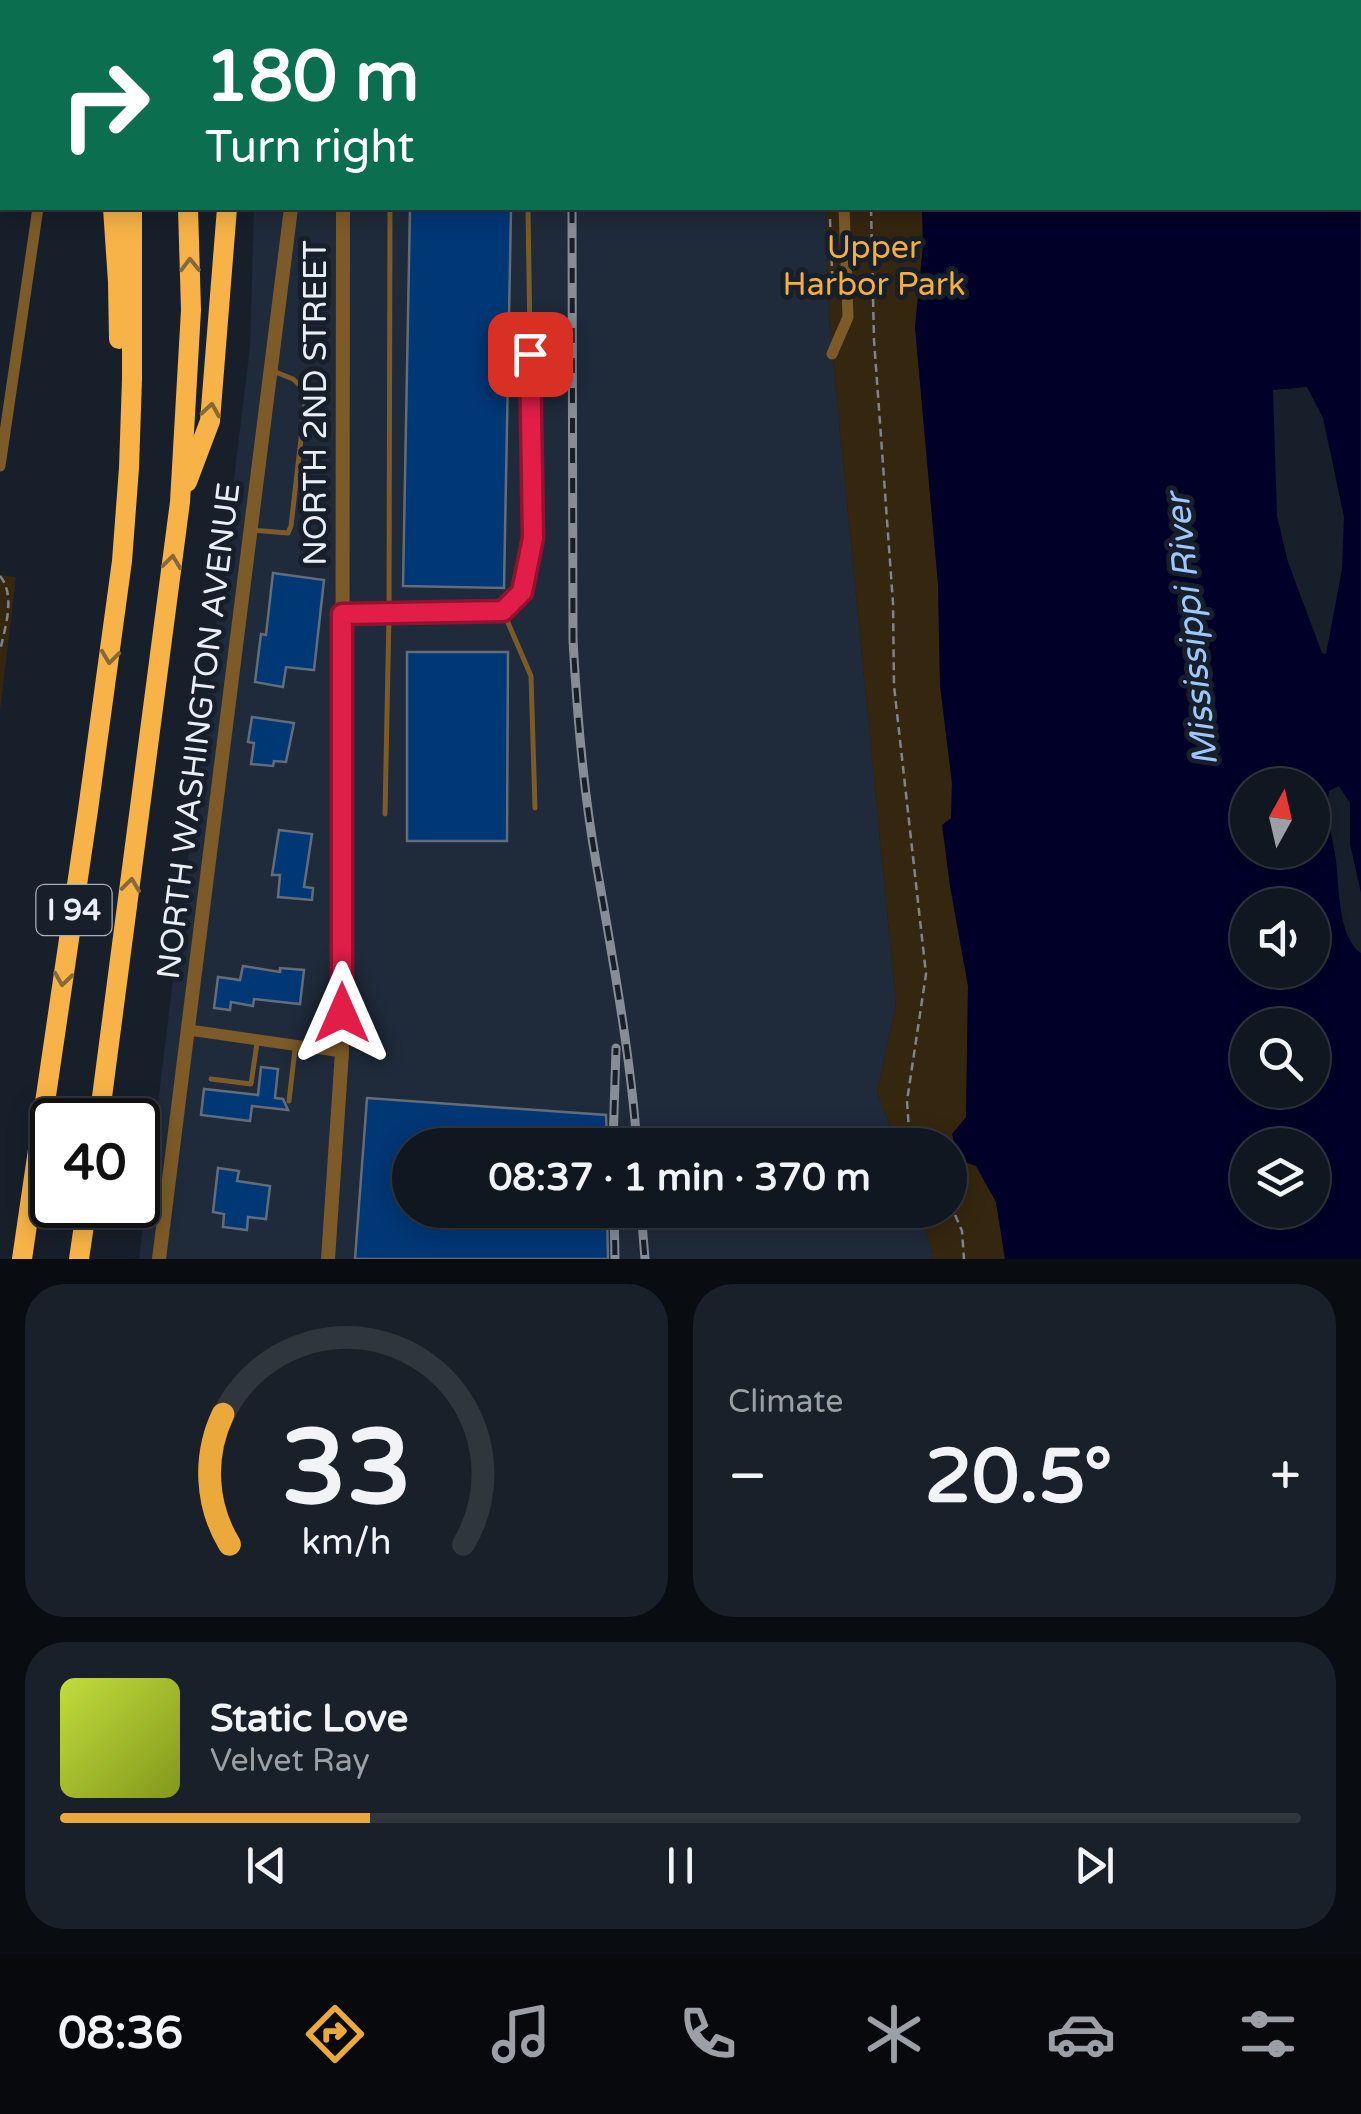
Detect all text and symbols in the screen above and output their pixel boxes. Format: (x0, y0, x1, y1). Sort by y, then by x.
text: 180 m (205, 36, 419, 120)
icon: right (40, 40, 170, 170)
text: Turn right (205, 121, 414, 175)
park label: Upper Harbor Park (783, 229, 965, 304)
street label: NORTH 2ND STREET (297, 240, 335, 566)
one-way arrow (180, 257, 201, 273)
pin (488, 312, 573, 397)
icon: arrive (503, 327, 558, 382)
one-way arrow (199, 402, 220, 418)
street label: NORTH WASHINGTON AVENUE (150, 481, 248, 981)
water label: Mississippi River (1156, 487, 1227, 768)
one-way arrow (161, 554, 182, 570)
one-way arrow (100, 649, 121, 666)
north arrow (1230, 768, 1330, 868)
map controls (1230, 768, 1330, 1228)
one-way arrow (119, 876, 140, 893)
road number: I 94 (36, 885, 112, 935)
button: sound (1230, 888, 1330, 988)
position arrow (290, 961, 394, 1065)
one-way arrow (54, 971, 75, 987)
button: search (1230, 1008, 1330, 1108)
speed limit sign: 40 (30, 1098, 160, 1228)
button: layers (1230, 1128, 1330, 1228)
text: 08:37 · 1 min · 370 m (488, 1155, 871, 1201)
text: Climate (728, 1383, 843, 1421)
text: 33 (281, 1407, 412, 1532)
text: 20.5° (925, 1432, 1112, 1522)
text: − (728, 1444, 767, 1510)
text: + (1270, 1444, 1301, 1510)
text: km/h (302, 1521, 391, 1564)
text: Static Love (210, 1696, 408, 1742)
text: Velvet Ray (210, 1742, 370, 1780)
icon: previous (239, 1838, 294, 1893)
icon: pause (653, 1838, 708, 1893)
icon: next (1067, 1838, 1122, 1893)
icon: directions (300, 1999, 370, 2069)
icon: music (486, 1999, 556, 2069)
icon: phone (673, 1999, 743, 2069)
icon: climate (859, 1999, 929, 2069)
icon: car (1046, 1999, 1116, 2069)
icon: filters (1233, 1999, 1303, 2069)
text: 08:36 (58, 2007, 183, 2061)

